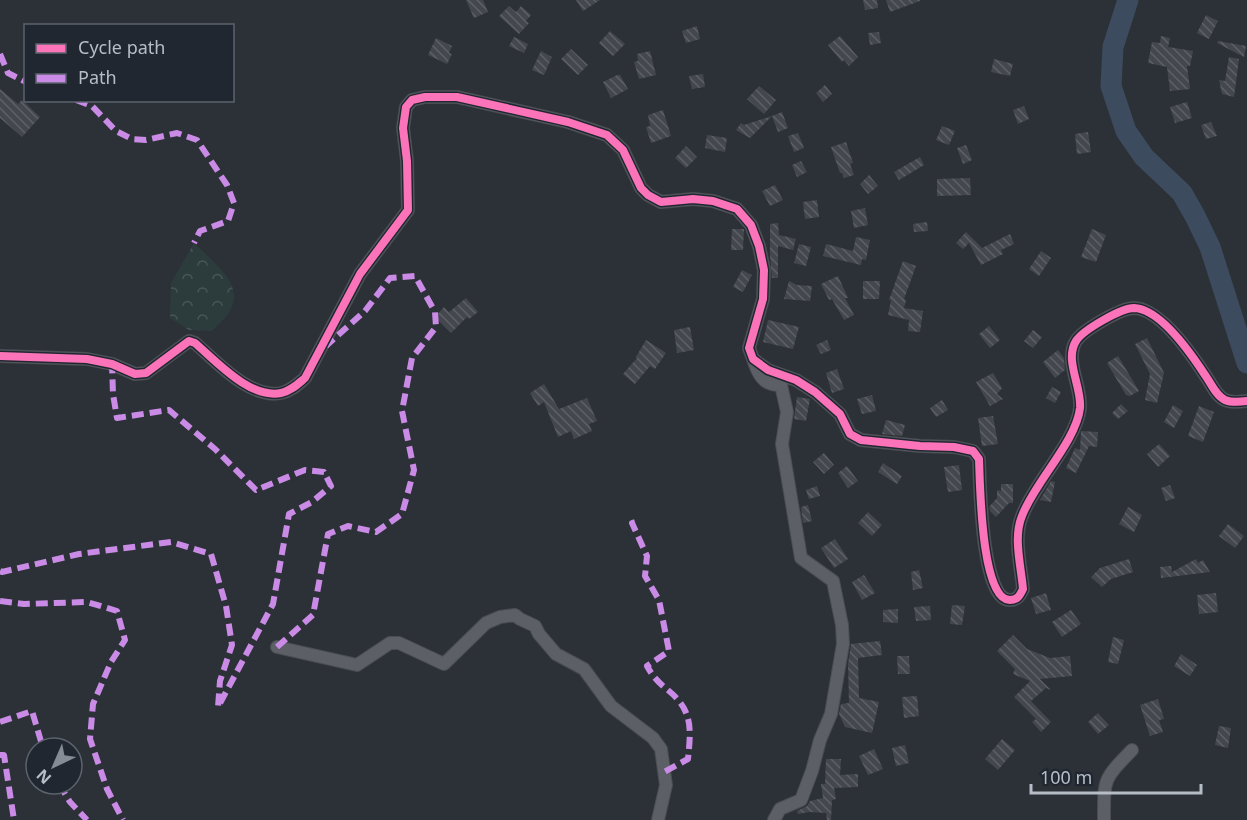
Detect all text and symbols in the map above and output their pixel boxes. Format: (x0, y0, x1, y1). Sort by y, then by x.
legend (24, 24, 234, 102)
text: Cycle path (78, 35, 165, 59)
text: Path (78, 65, 117, 89)
north arrow (24, 736, 84, 796)
scale bar (1031, 757, 1200, 795)
text: N (31, 764, 56, 789)
text: 100 m (1040, 765, 1092, 789)

